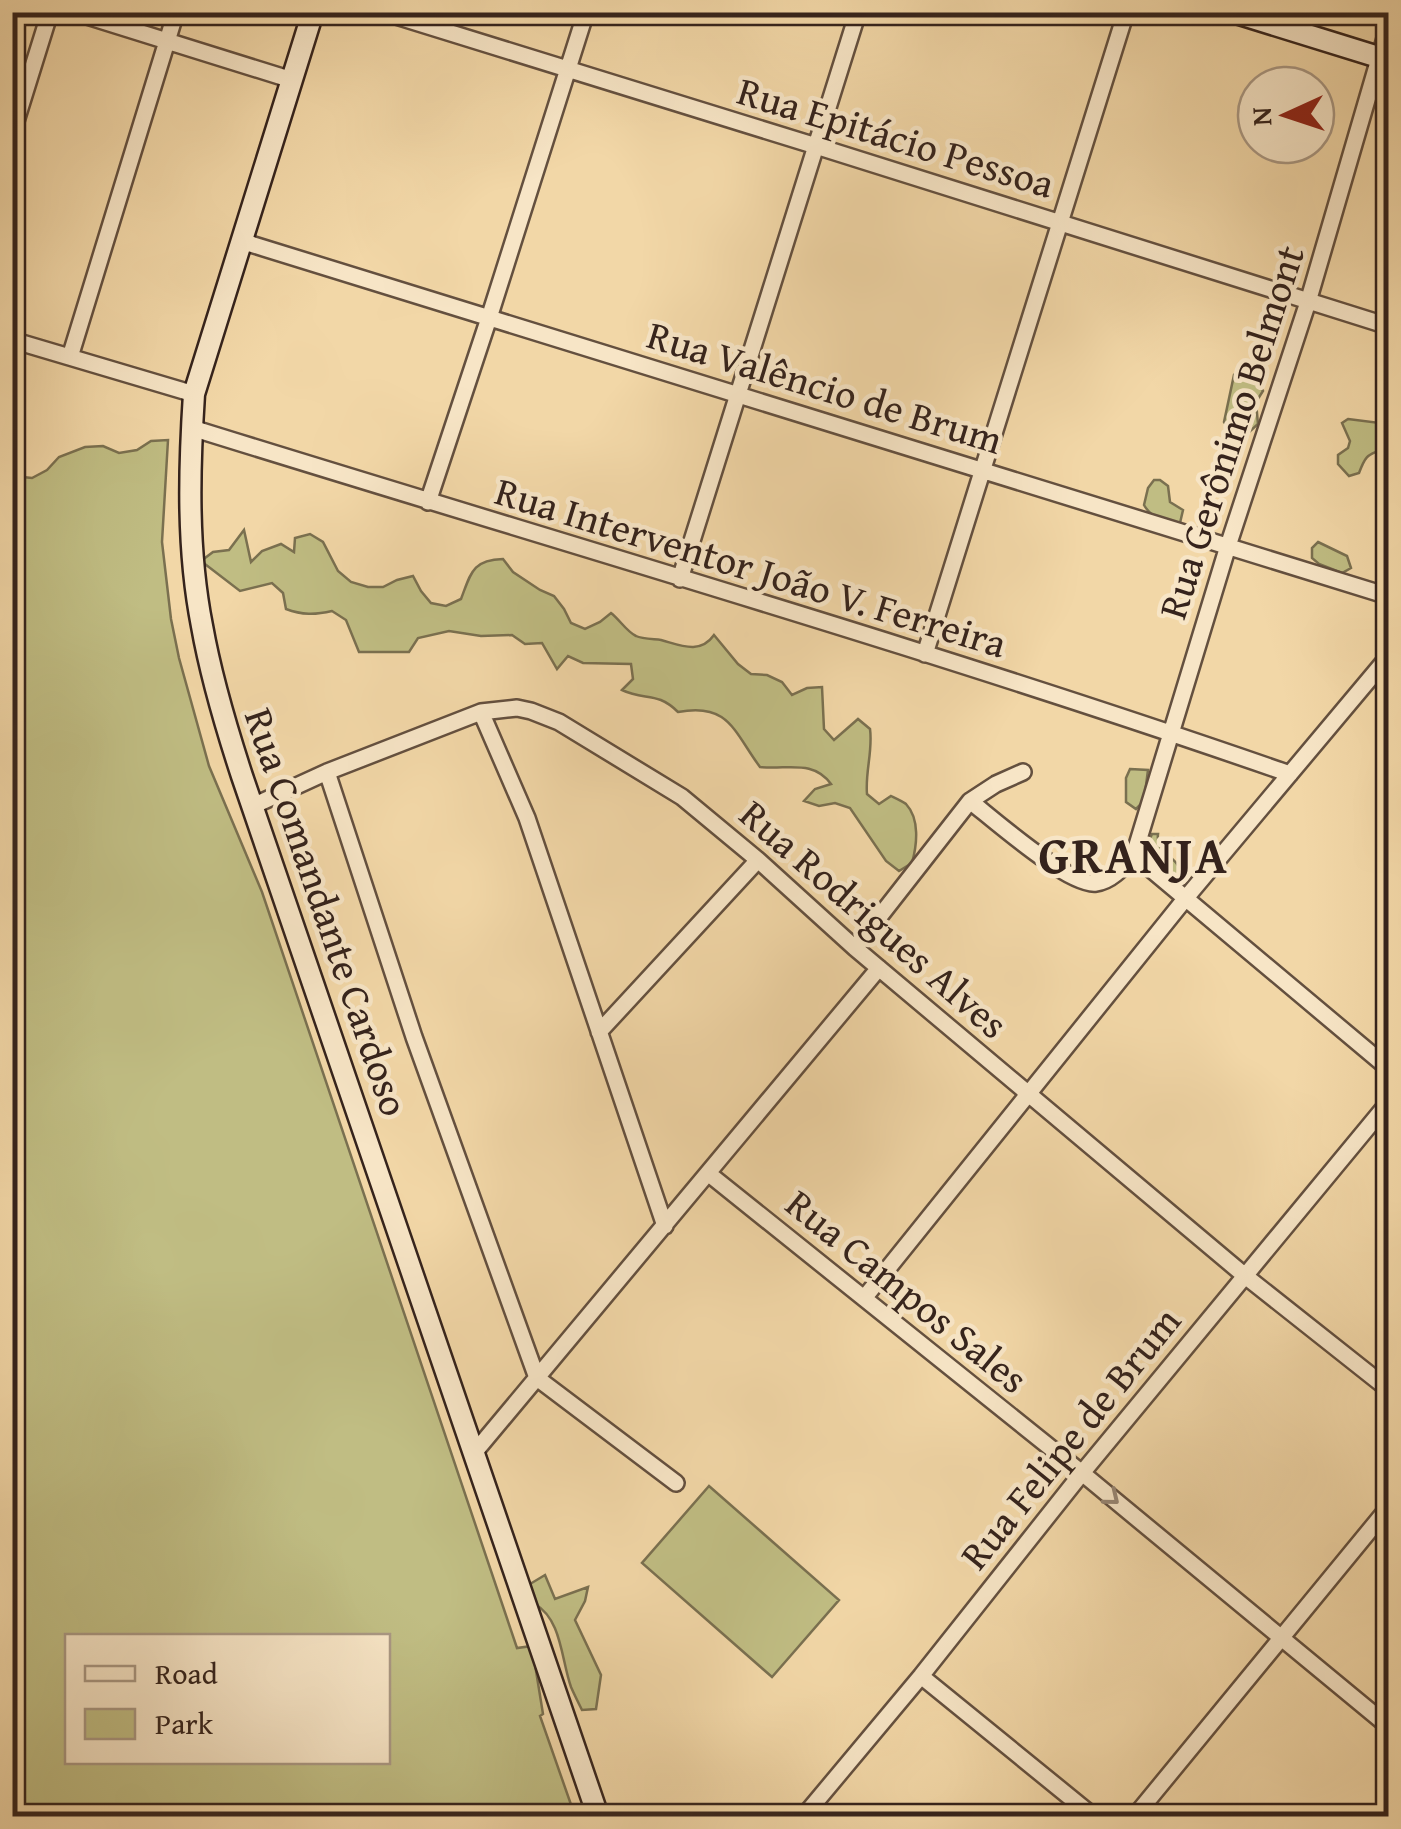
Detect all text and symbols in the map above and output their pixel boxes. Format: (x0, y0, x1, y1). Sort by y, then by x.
street label: Rua Epitácio Pessoa (731, 60, 1062, 213)
north arrow (1236, 65, 1336, 165)
text: N (1240, 106, 1281, 127)
street label: Rua Gerônimo Belmont (1142, 237, 1319, 626)
street label: Rua Valêncio de Brum (640, 304, 1010, 469)
street label: Rua Interventor João V. Ferreira (488, 461, 1014, 672)
street label: Rua Comandante Cardoso (230, 700, 425, 1124)
street label: Rua Rodrigues Alves (727, 785, 1022, 1052)
district label: GRANJA (1039, 818, 1229, 891)
street label: Rua Campos Sales (773, 1174, 1041, 1407)
street label: Rua Felipe de Brum (945, 1293, 1194, 1582)
one-way arrow (1101, 1486, 1119, 1504)
legend (65, 1634, 390, 1764)
text: Road (155, 1651, 218, 1695)
text: Park (155, 1701, 214, 1745)

